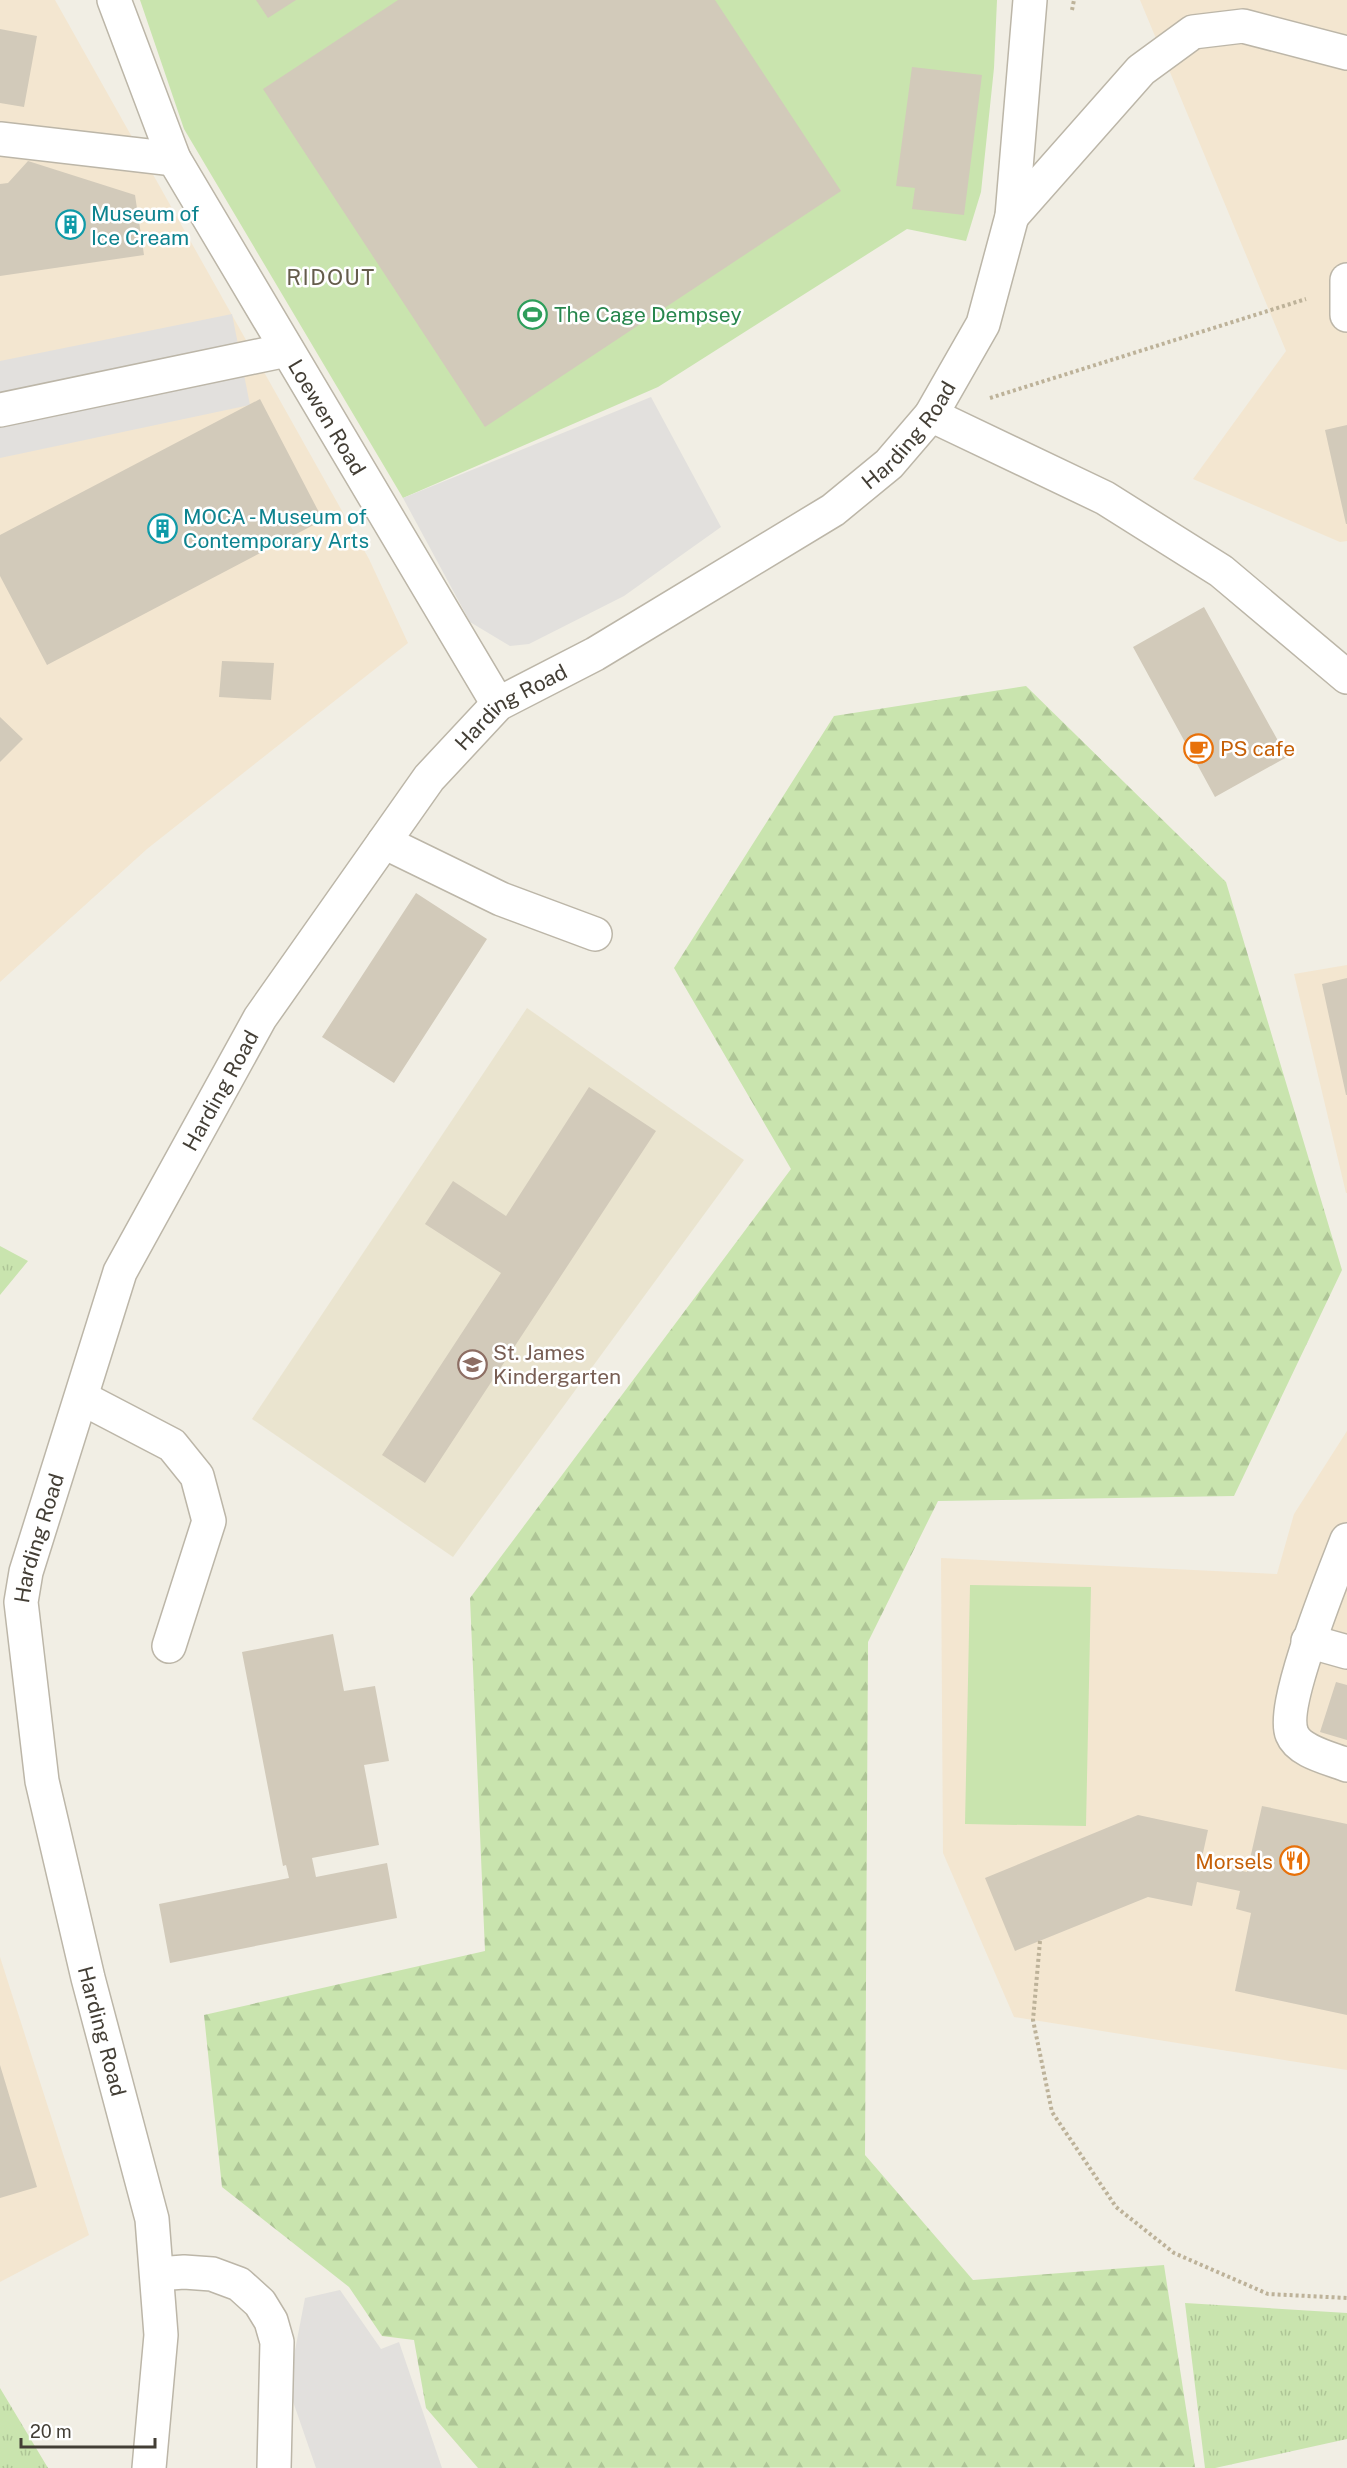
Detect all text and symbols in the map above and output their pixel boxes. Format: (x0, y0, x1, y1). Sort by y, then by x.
place label: Museum of Ice Cream (91, 201, 199, 250)
building icon: Museum of Ice Cream (54, 209, 86, 241)
district label: RIDOUT (286, 264, 376, 290)
sports icon: The Cage Dempsey (517, 298, 549, 330)
place label: The Cage Dempsey (554, 302, 742, 327)
street label: Loewen Road (283, 354, 371, 479)
street label: Harding Road (856, 376, 960, 494)
place label: MOCA - Museum of Contemporary Arts (183, 504, 369, 553)
building icon: MOCA - Museum of Contemporary Arts (146, 512, 178, 544)
street label: Harding Road (449, 658, 571, 755)
cafe icon: PS cafe (1183, 732, 1215, 764)
place label: PS cafe (1220, 736, 1295, 761)
street label: Harding Road (177, 1026, 263, 1155)
place label: St. James Kindergarten (493, 1340, 621, 1389)
school or university icon: St. James Kindergarten (456, 1348, 488, 1380)
street label: Harding Road (9, 1470, 69, 1605)
restaurant icon: Morsels (1278, 1845, 1310, 1877)
place label: Morsels (1195, 1849, 1273, 1874)
street label: Harding Road (73, 1963, 131, 2099)
scale bar (21, 2411, 154, 2449)
text: 20 m (30, 2421, 72, 2442)

